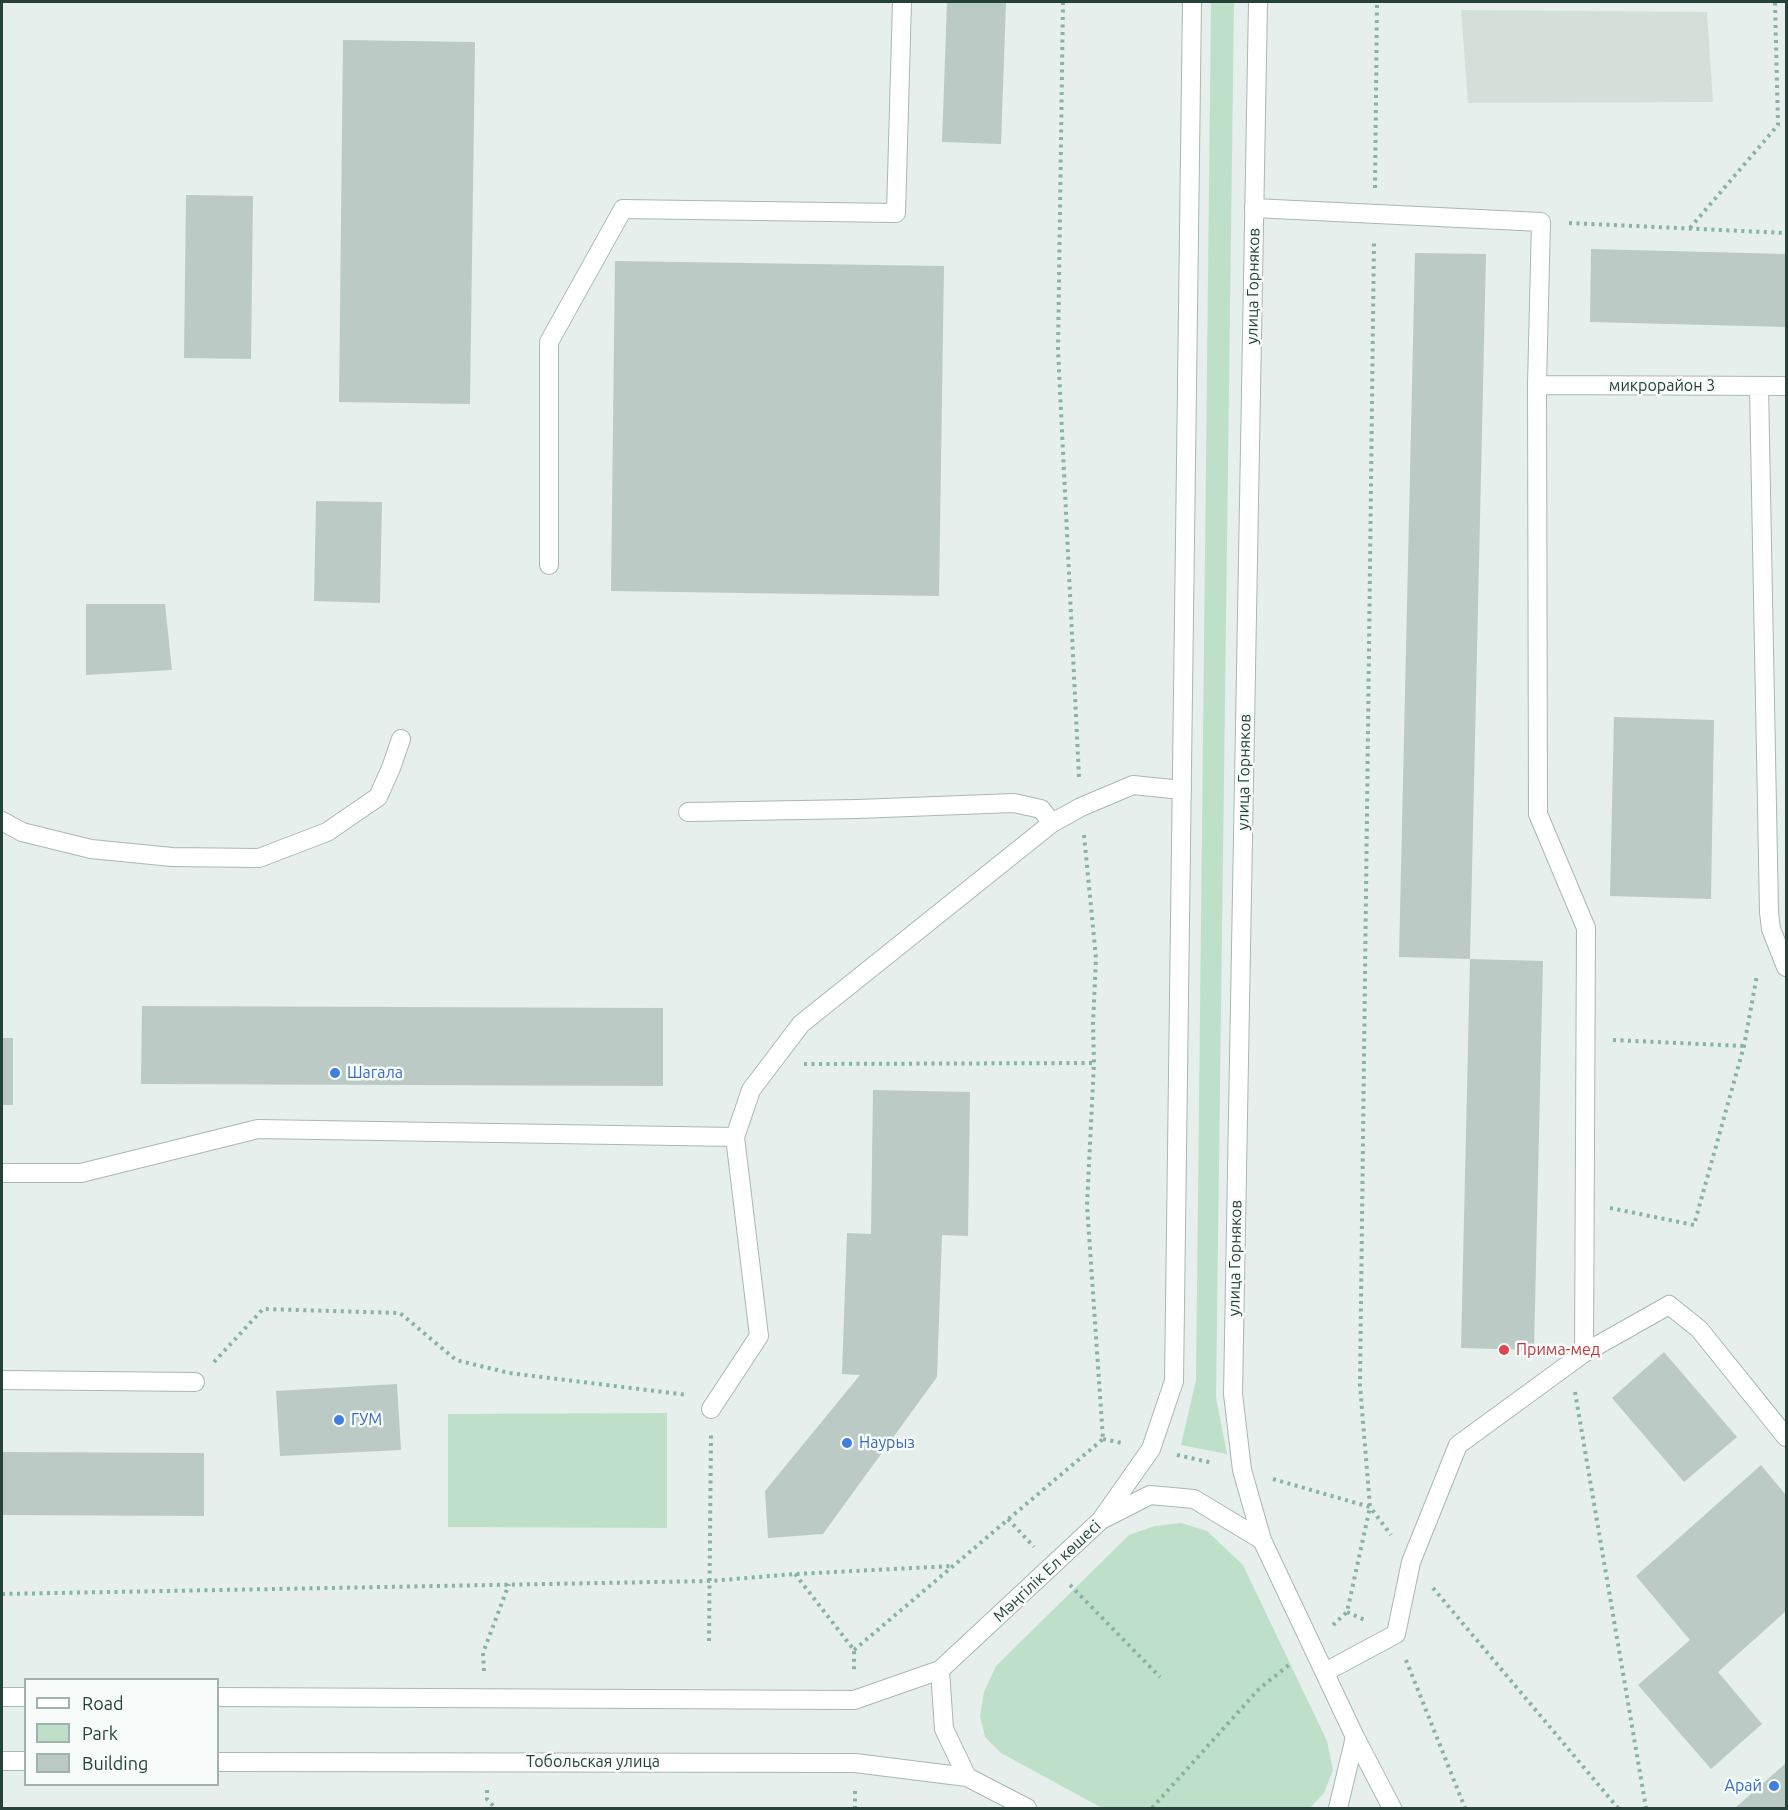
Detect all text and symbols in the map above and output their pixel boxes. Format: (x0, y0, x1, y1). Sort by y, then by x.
street label: улица Горняков (1242, 228, 1264, 344)
street label: микрорайон 3 (1609, 376, 1715, 396)
street label: улица Горняков (1233, 714, 1255, 830)
place label: Шагала (347, 1063, 403, 1083)
marker: Шагала (328, 1066, 342, 1080)
street label: улица Горняков (1224, 1200, 1246, 1316)
place label: Прима-мед (1516, 1340, 1600, 1360)
marker: Прима-мед (1497, 1343, 1511, 1357)
place label: ГУМ (351, 1410, 382, 1430)
marker: ГУМ (332, 1413, 346, 1427)
place label: Наурыз (859, 1433, 915, 1453)
marker: Наурыз (840, 1436, 854, 1450)
street label: Мәңгілік Ел көшесі (989, 1516, 1105, 1626)
legend (24, 1678, 219, 1786)
text: Road (82, 1693, 124, 1713)
text: Park (82, 1723, 118, 1743)
street label: Тобольская улица (526, 1752, 660, 1772)
text: Building (82, 1753, 148, 1773)
place label: Арай (1725, 1776, 1762, 1796)
marker: Арай (1767, 1779, 1781, 1793)

